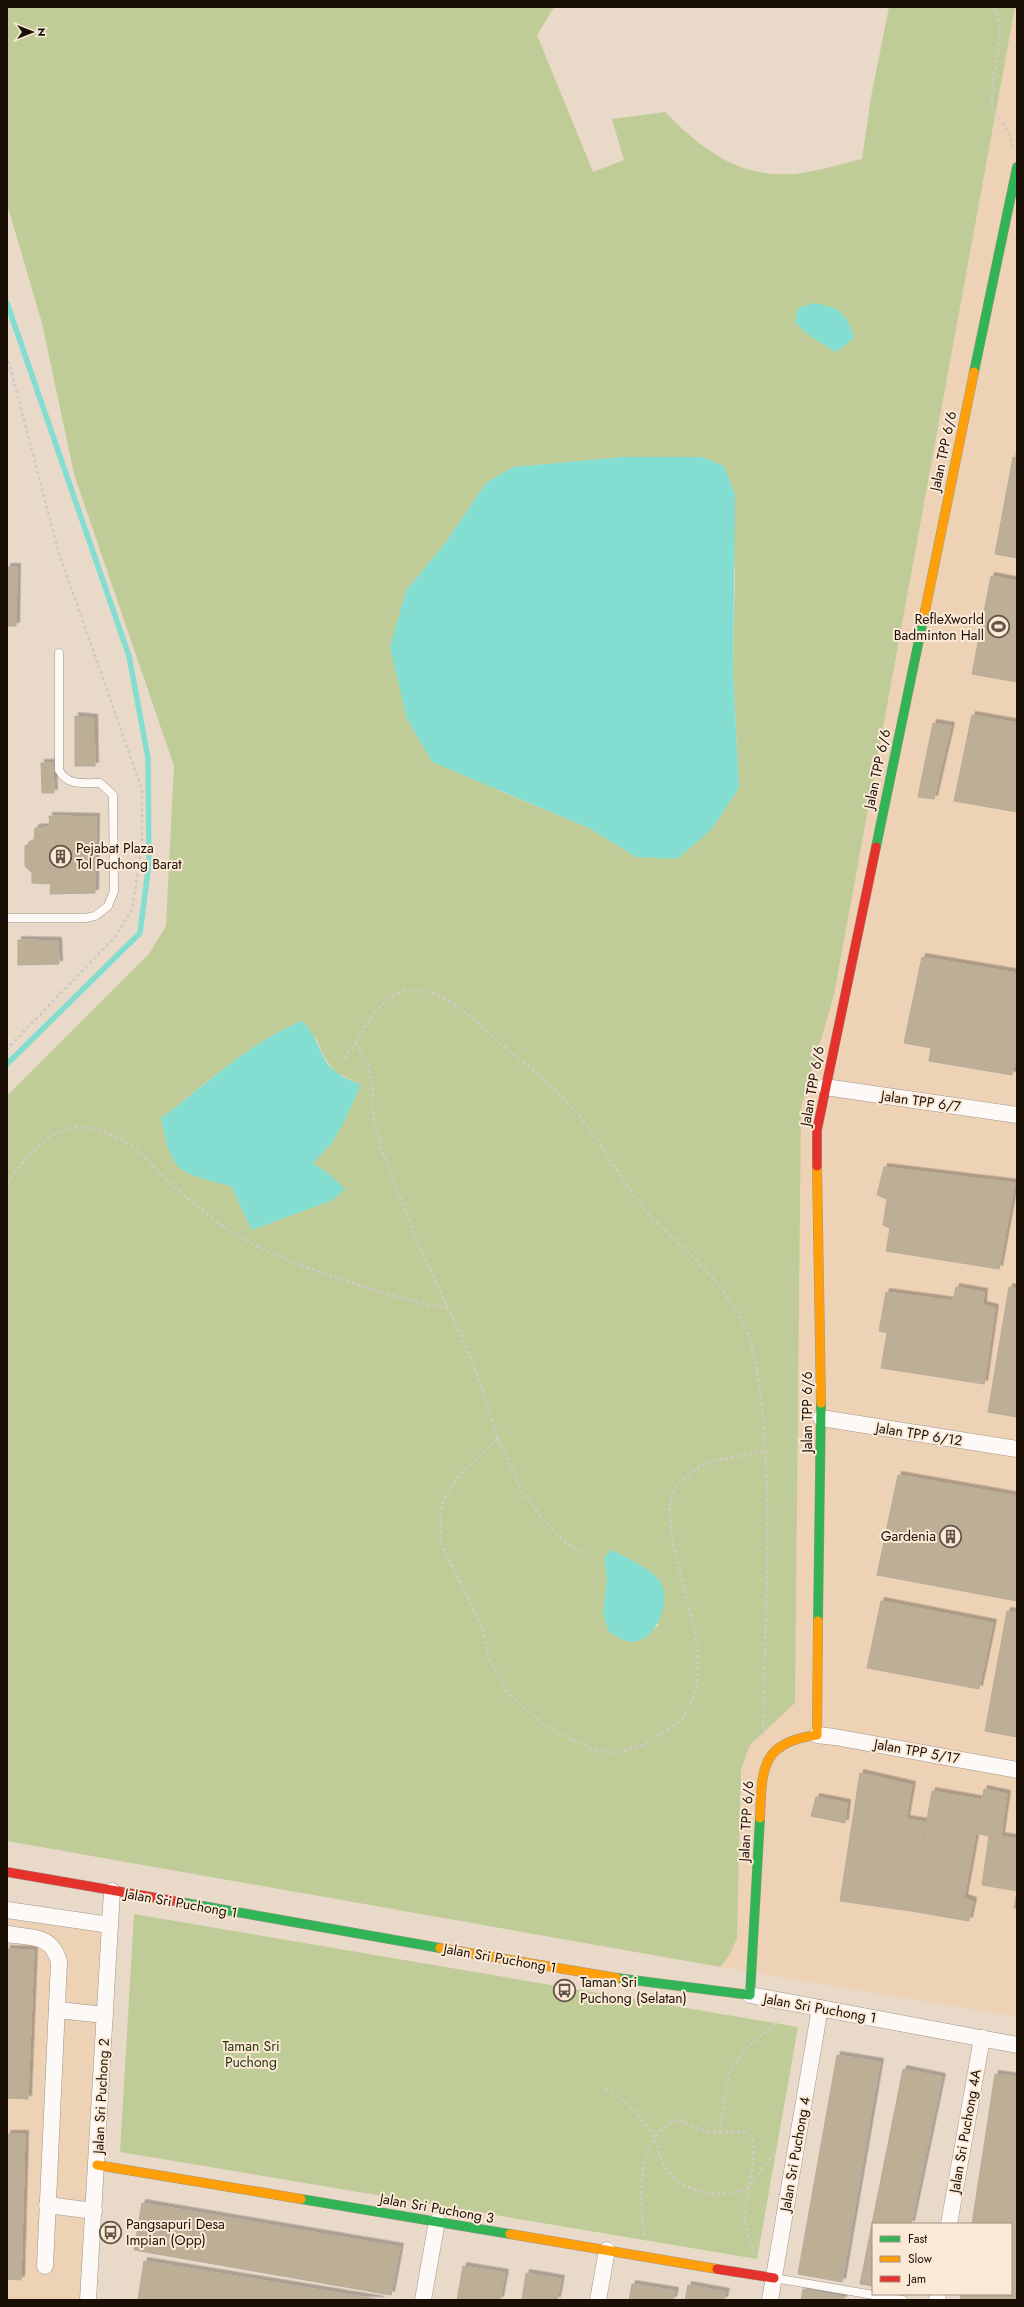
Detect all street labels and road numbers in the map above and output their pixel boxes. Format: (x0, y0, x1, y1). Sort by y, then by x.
street label: Jalan TPP 6/6 (924, 409, 961, 495)
street label: Jalan TPP 6/6 (858, 727, 895, 813)
street label: Jalan TPP 6/6 (795, 1044, 829, 1130)
street label: Jalan TPP 6/7 (878, 1085, 963, 1117)
street label: Jalan TPP 6/6 (797, 1372, 817, 1455)
street label: Jalan TPP 6/12 (872, 1417, 964, 1451)
street label: Jalan TPP 5/17 (871, 1733, 962, 1768)
street label: Jalan TPP 6/6 (734, 1780, 758, 1864)
street label: Jalan Sri Puchong 1 (121, 1883, 239, 1923)
street label: Jalan Sri Puchong 1 (440, 1938, 558, 1978)
street label: Jalan Sri Puchong 1 (760, 1988, 878, 2028)
street label: Jalan Sri Puchong 2 (88, 2038, 114, 2156)
street label: Jalan Sri Puchong 4A (944, 2067, 986, 2196)
street label: Jalan Sri Puchong 4 (775, 2095, 815, 2215)
street label: Jalan Sri Puchong 3 (376, 2188, 496, 2228)

